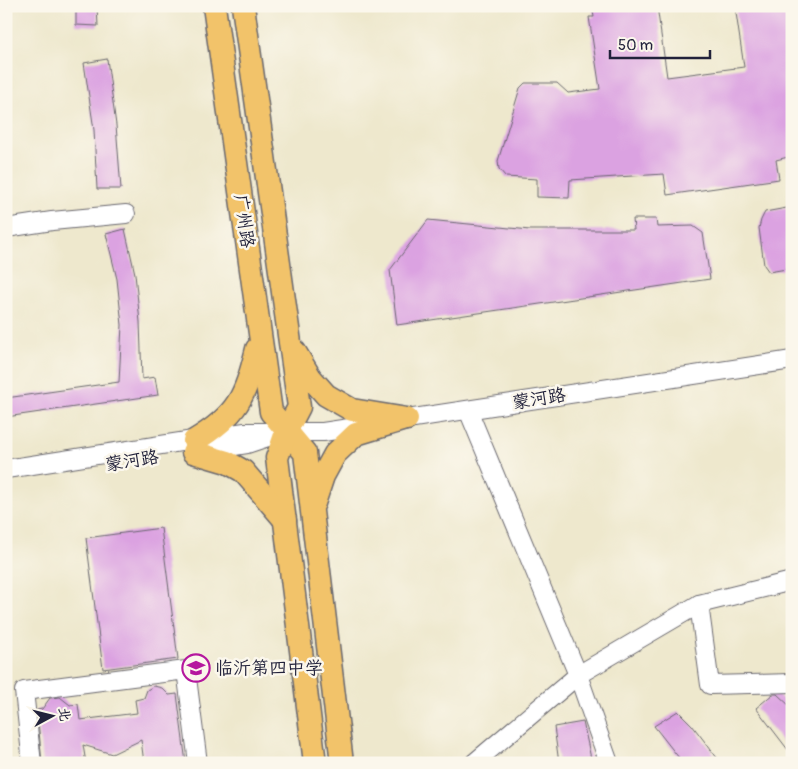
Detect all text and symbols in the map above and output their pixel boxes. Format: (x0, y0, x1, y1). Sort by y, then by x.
scale bar (610, 28, 710, 60)
text: 50 m (618, 36, 653, 55)
street label: 广州路 (229, 193, 259, 249)
street label: 蒙河路 (511, 383, 567, 415)
street label: 蒙河路 (104, 445, 160, 477)
school or university icon: 临沂第四中学 (181, 653, 211, 683)
place label: 临沂第四中学 (215, 657, 323, 680)
north arrow (28, 692, 78, 742)
text: 北 (55, 706, 74, 722)

